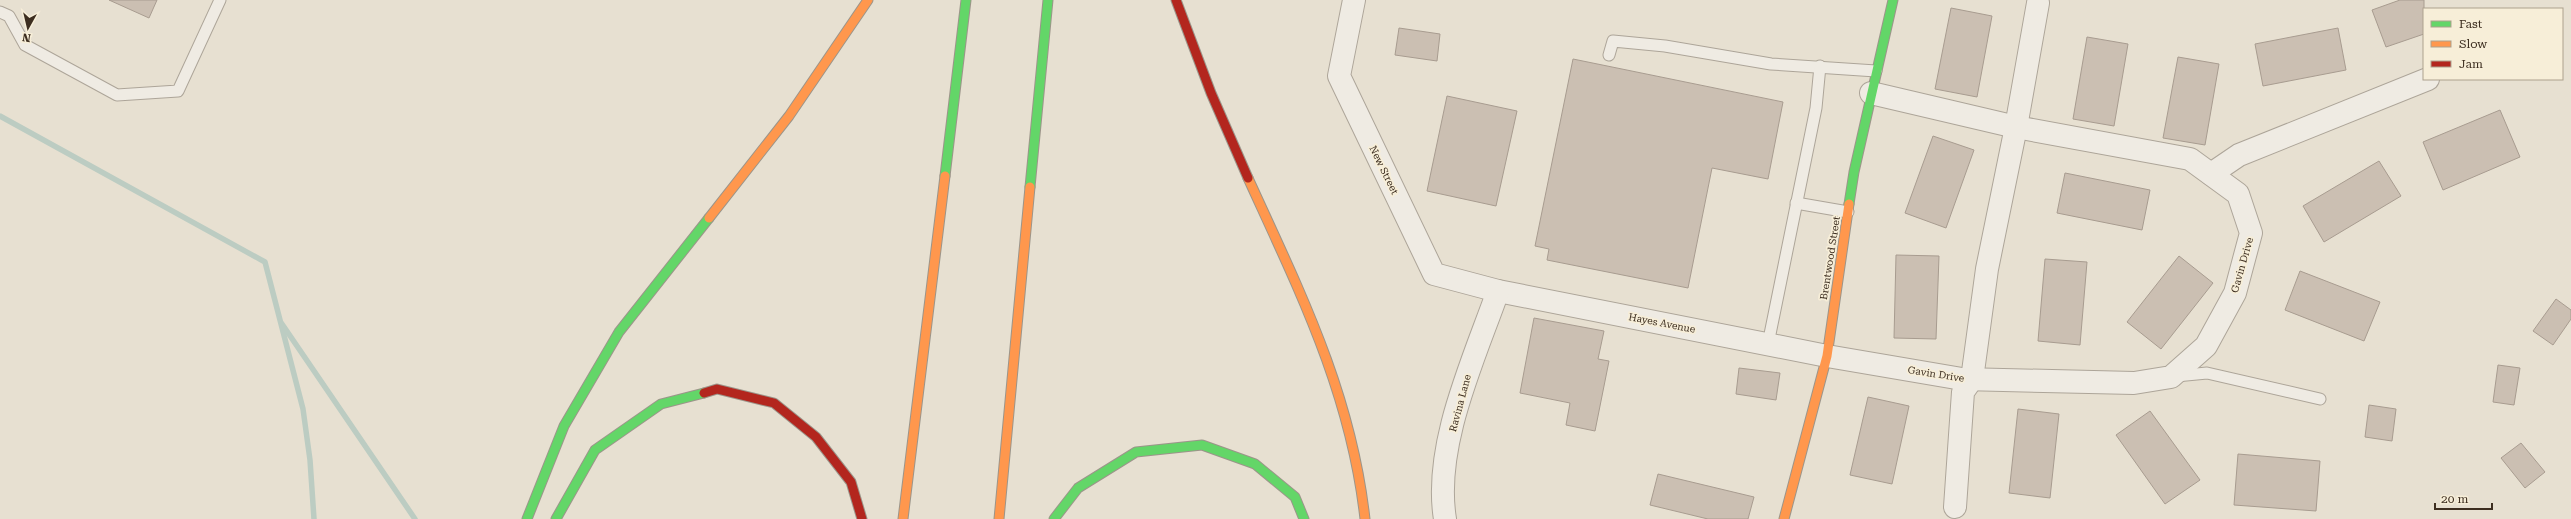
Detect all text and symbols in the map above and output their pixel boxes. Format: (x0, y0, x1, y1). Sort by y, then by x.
north arrow (8, 8, 48, 48)
legend (2423, 8, 2563, 80)
text: Fast (2459, 17, 2483, 31)
text: N (21, 30, 32, 44)
text: Slow (2459, 37, 2487, 51)
text: Jam (2459, 57, 2483, 71)
street label: New Street (1367, 144, 1401, 196)
street label: Brentwood Street (1818, 215, 1842, 301)
street label: Gavin Drive (2229, 236, 2255, 294)
street label: Hayes Avenue (1628, 311, 1697, 335)
street label: Gavin Drive (1907, 364, 1966, 384)
street label: Ravina Lane (1447, 373, 1473, 433)
scale bar (2435, 485, 2492, 511)
text: 20 m (2441, 492, 2468, 506)

